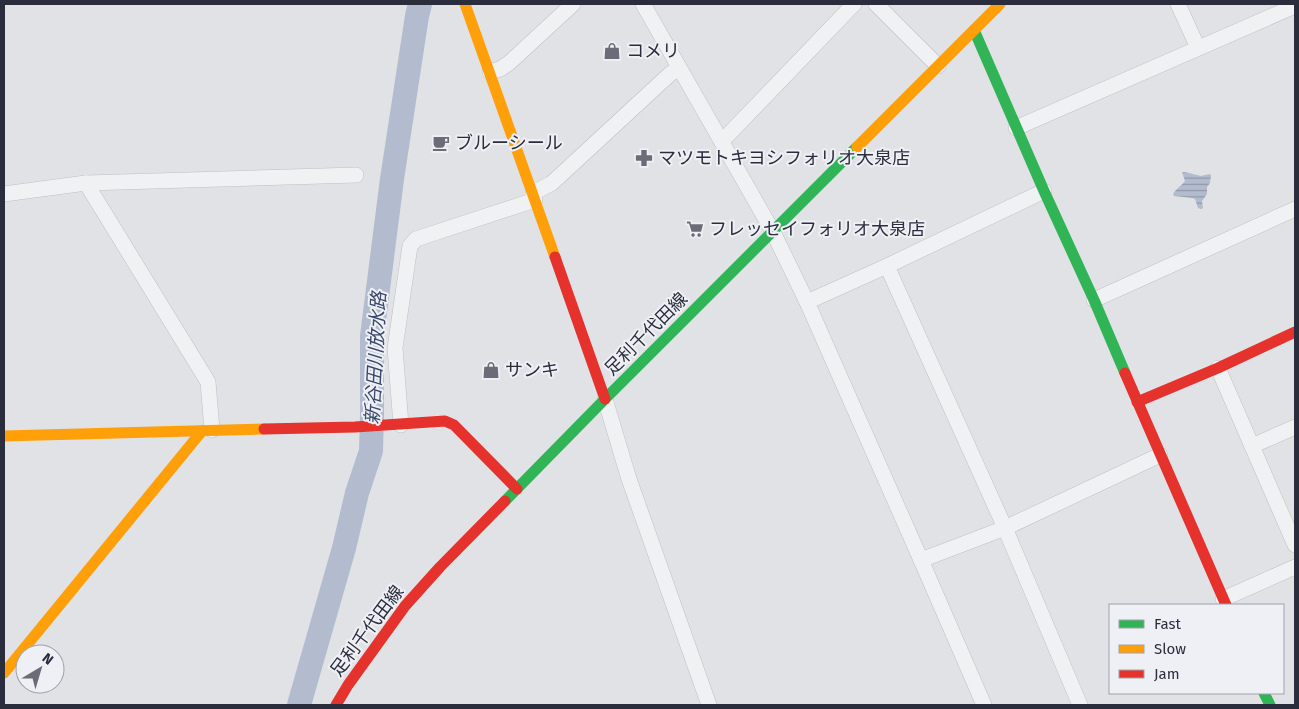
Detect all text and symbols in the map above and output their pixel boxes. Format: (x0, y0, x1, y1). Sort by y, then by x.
place label: コメリ (626, 40, 680, 62)
shop icon: コメリ (602, 41, 622, 61)
place label: ブルーシール (455, 132, 563, 154)
cafe icon: ブルーシール (431, 133, 451, 153)
place label: マツモトキヨシフォリオ大泉店 (658, 147, 910, 169)
pharmacy icon: マツモトキヨシフォリオ大泉店 (634, 148, 654, 168)
place label: フレッセイフォリオ大泉店 (709, 218, 925, 240)
supermarket icon: フレッセイフォリオ大泉店 (685, 219, 705, 239)
street label: 足利千代田線 (600, 288, 692, 380)
water label: 新谷田川放水路 (361, 289, 391, 425)
place label: サンキ (505, 359, 559, 381)
shop icon: サンキ (481, 360, 501, 380)
street label: 足利千代田線 (326, 581, 408, 681)
legend (1109, 604, 1284, 694)
text: Fast (1154, 615, 1181, 633)
text: Slow (1154, 640, 1186, 658)
north arrow (15, 644, 65, 694)
text: N (39, 650, 57, 669)
text: Jam (1154, 665, 1180, 683)

